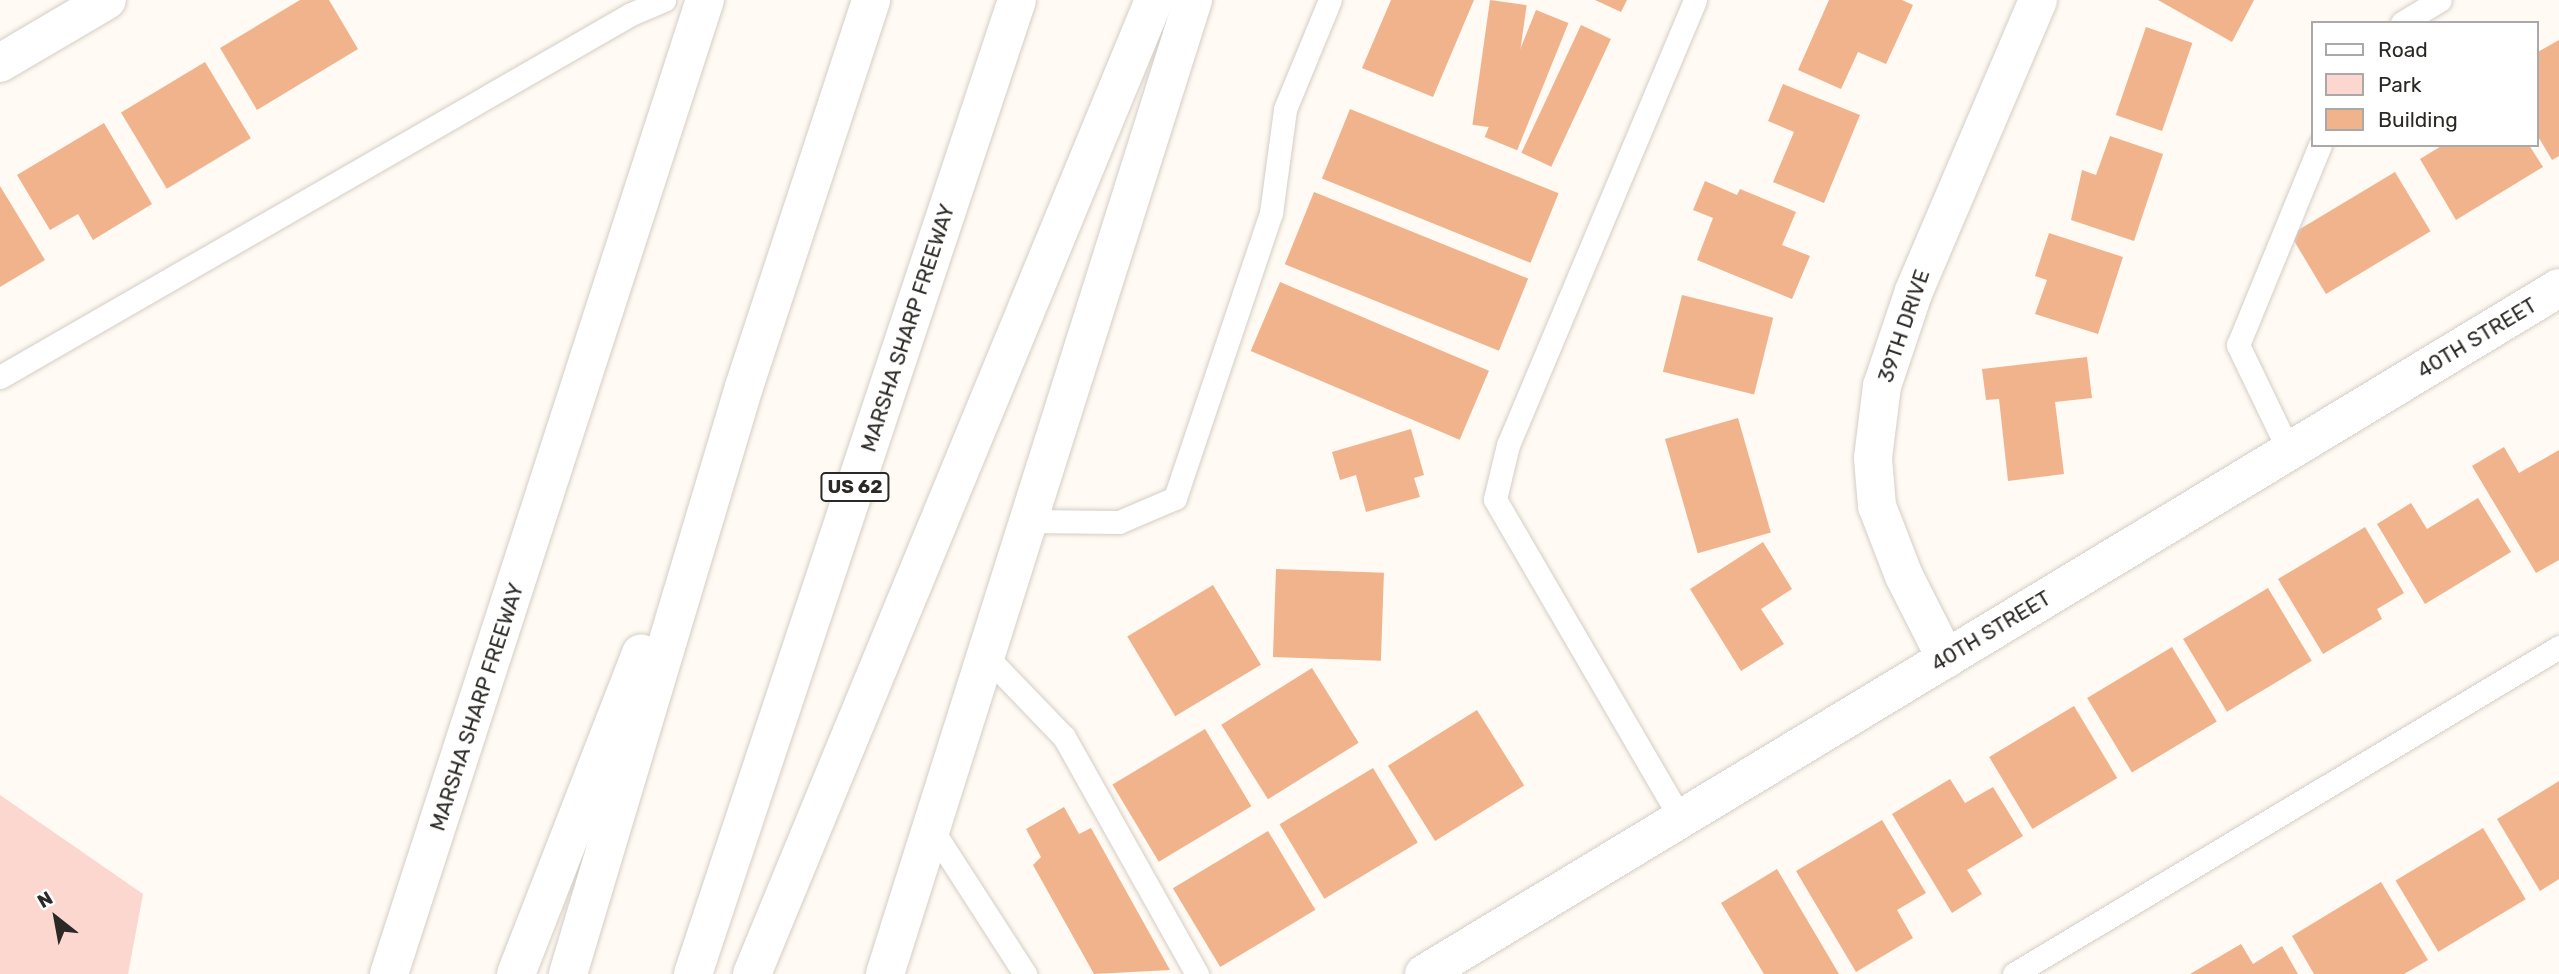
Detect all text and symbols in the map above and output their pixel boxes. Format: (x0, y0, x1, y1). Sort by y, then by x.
legend (2310, 21, 2538, 147)
text: Road (2378, 37, 2428, 62)
text: Park (2378, 72, 2422, 97)
text: Building (2378, 107, 2458, 132)
street label: MARSHA SHARP FREEWAY (856, 200, 960, 456)
street label: 39TH DRIVE (1873, 266, 1935, 386)
street label: 40TH STREET (2413, 292, 2541, 384)
road number: US 62 (820, 472, 890, 502)
street label: MARSHA SHARP FREEWAY (425, 579, 529, 835)
street label: 40TH STREET (1927, 585, 2055, 677)
north arrow (21, 883, 91, 953)
text: N (33, 886, 57, 913)

